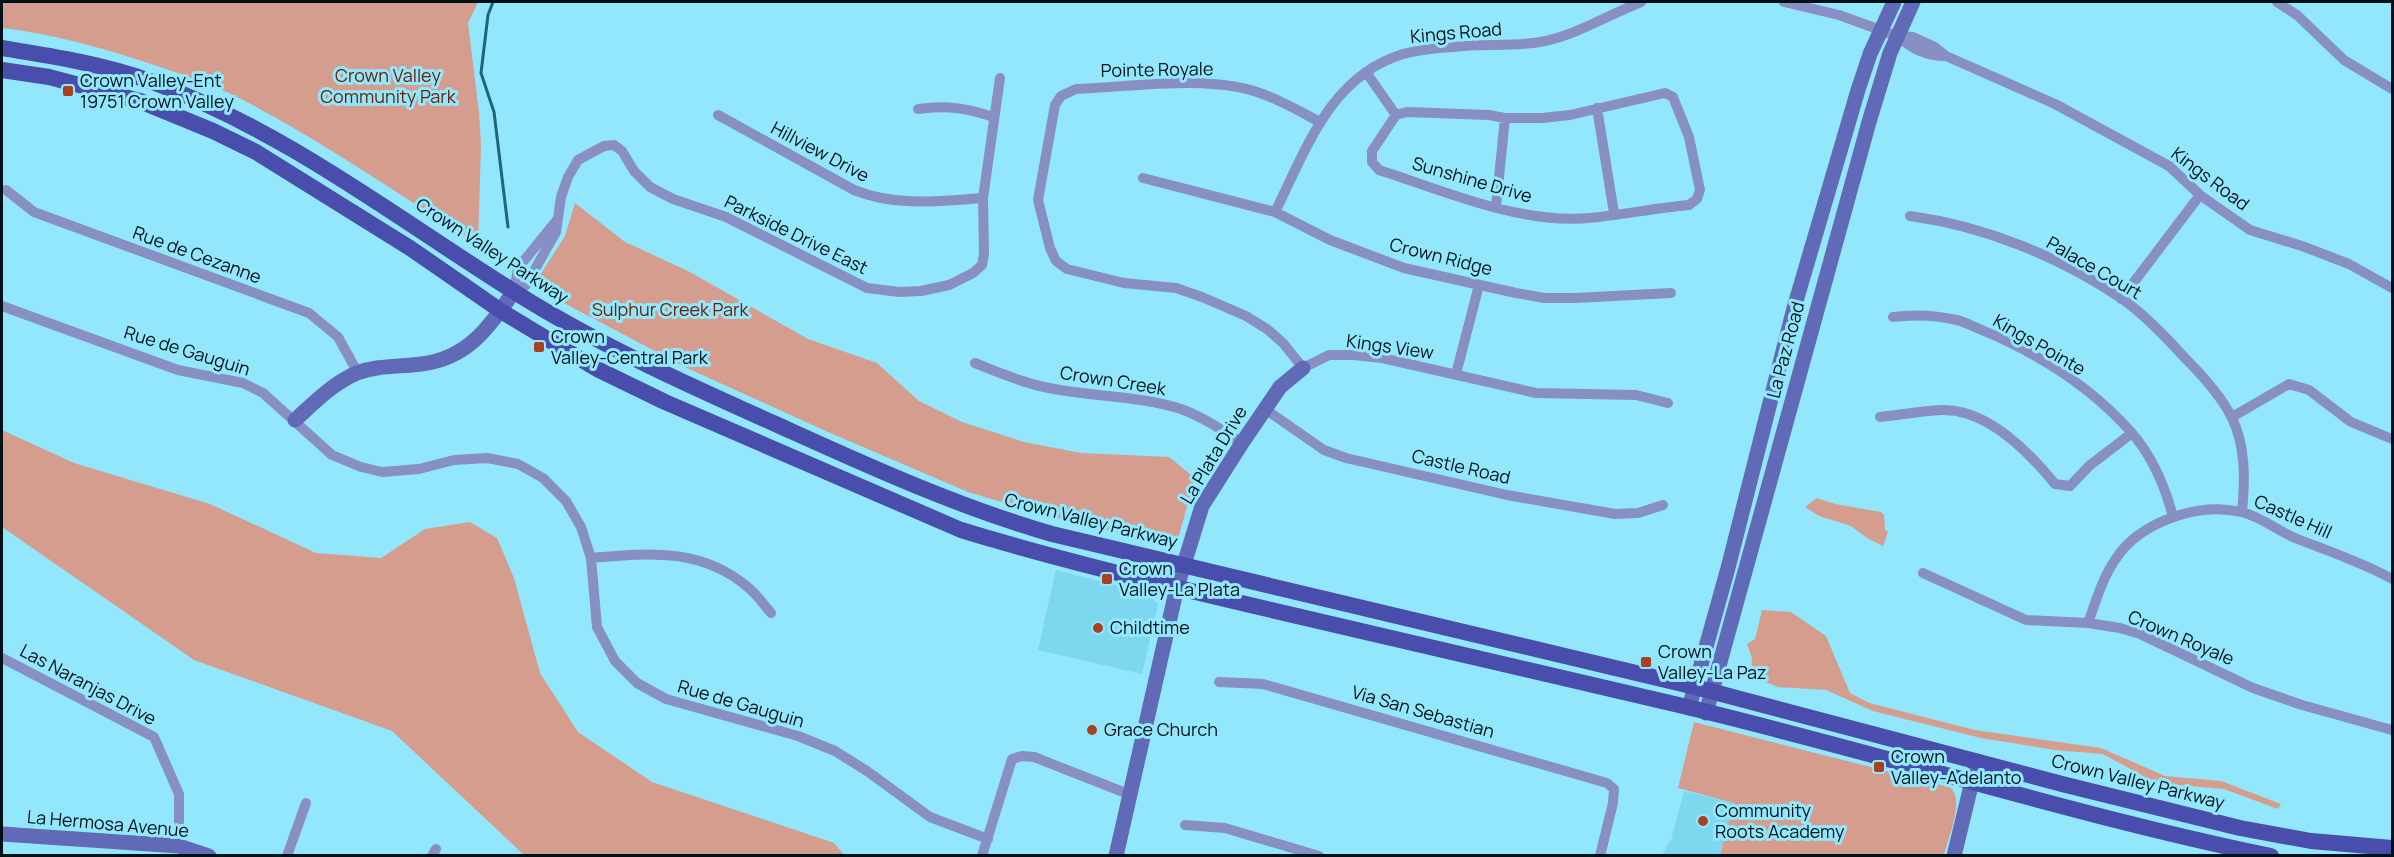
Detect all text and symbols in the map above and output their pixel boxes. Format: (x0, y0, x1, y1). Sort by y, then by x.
street label: Kings Road (1409, 16, 1503, 48)
street label: Pointe Royale (1100, 56, 1214, 82)
park label: Crown Valley Community Park (320, 63, 457, 108)
place label: Crown Valley-Ent 19751 Crown Valley (80, 68, 234, 113)
marker: Crown Valley-Ent 19751 Crown Valley (61, 84, 75, 98)
street label: Hillview Drive (767, 115, 874, 187)
street label: Kings Road (2167, 141, 2255, 215)
street label: Sunshine Drive (1410, 150, 1535, 208)
street label: Parkside Drive East (721, 189, 872, 279)
street label: Crown Valley Parkway (412, 192, 574, 309)
street label: Rue de Cezanne (130, 220, 265, 288)
street label: Palace Court (2042, 230, 2147, 304)
street label: Crown Ridge (1387, 232, 1495, 280)
park label: Sulphur Creek Park (592, 297, 749, 321)
street label: La Paz Road (1761, 299, 1809, 401)
street label: Kings Pointe (1989, 308, 2090, 380)
street label: Rue de Gauguin (121, 319, 253, 381)
place label: Crown Valley-Central Park (551, 324, 709, 369)
street label: Kings View (1345, 328, 1436, 364)
marker: Crown Valley-Central Park (532, 340, 546, 354)
street label: Crown Creek (1059, 360, 1169, 400)
street label: La Plata Drive (1174, 401, 1252, 508)
street label: Castle Road (1410, 443, 1513, 489)
street label: Crown Valley Parkway (1002, 487, 1181, 553)
street label: Castle Hill (2251, 488, 2336, 544)
place label: Crown Valley-La Plata (1119, 556, 1240, 601)
marker: Crown Valley-La Plata (1100, 572, 1114, 586)
street label: Crown Royale (2125, 604, 2238, 670)
place label: Childtime (1110, 615, 1190, 639)
marker: Childtime (1091, 621, 1105, 635)
street label: Las Naranjas Drive (16, 638, 161, 730)
place label: Crown Valley-La Paz (1658, 639, 1767, 684)
marker: Crown Valley-La Paz (1639, 655, 1653, 669)
street label: Rue de Gauguin (675, 674, 807, 733)
street label: Via San Sebastian (1349, 679, 1497, 743)
place label: Grace Church (1104, 717, 1218, 741)
marker: Grace Church (1085, 723, 1099, 737)
place label: Crown Valley-Adelanto (1891, 744, 2021, 789)
street label: Crown Valley Parkway (2049, 748, 2228, 814)
marker: Crown Valley-Adelanto (1872, 760, 1886, 774)
place label: Community Roots Academy (1715, 798, 1845, 843)
street label: La Hermosa Avenue (26, 804, 190, 842)
marker: Community Roots Academy (1696, 814, 1710, 828)

